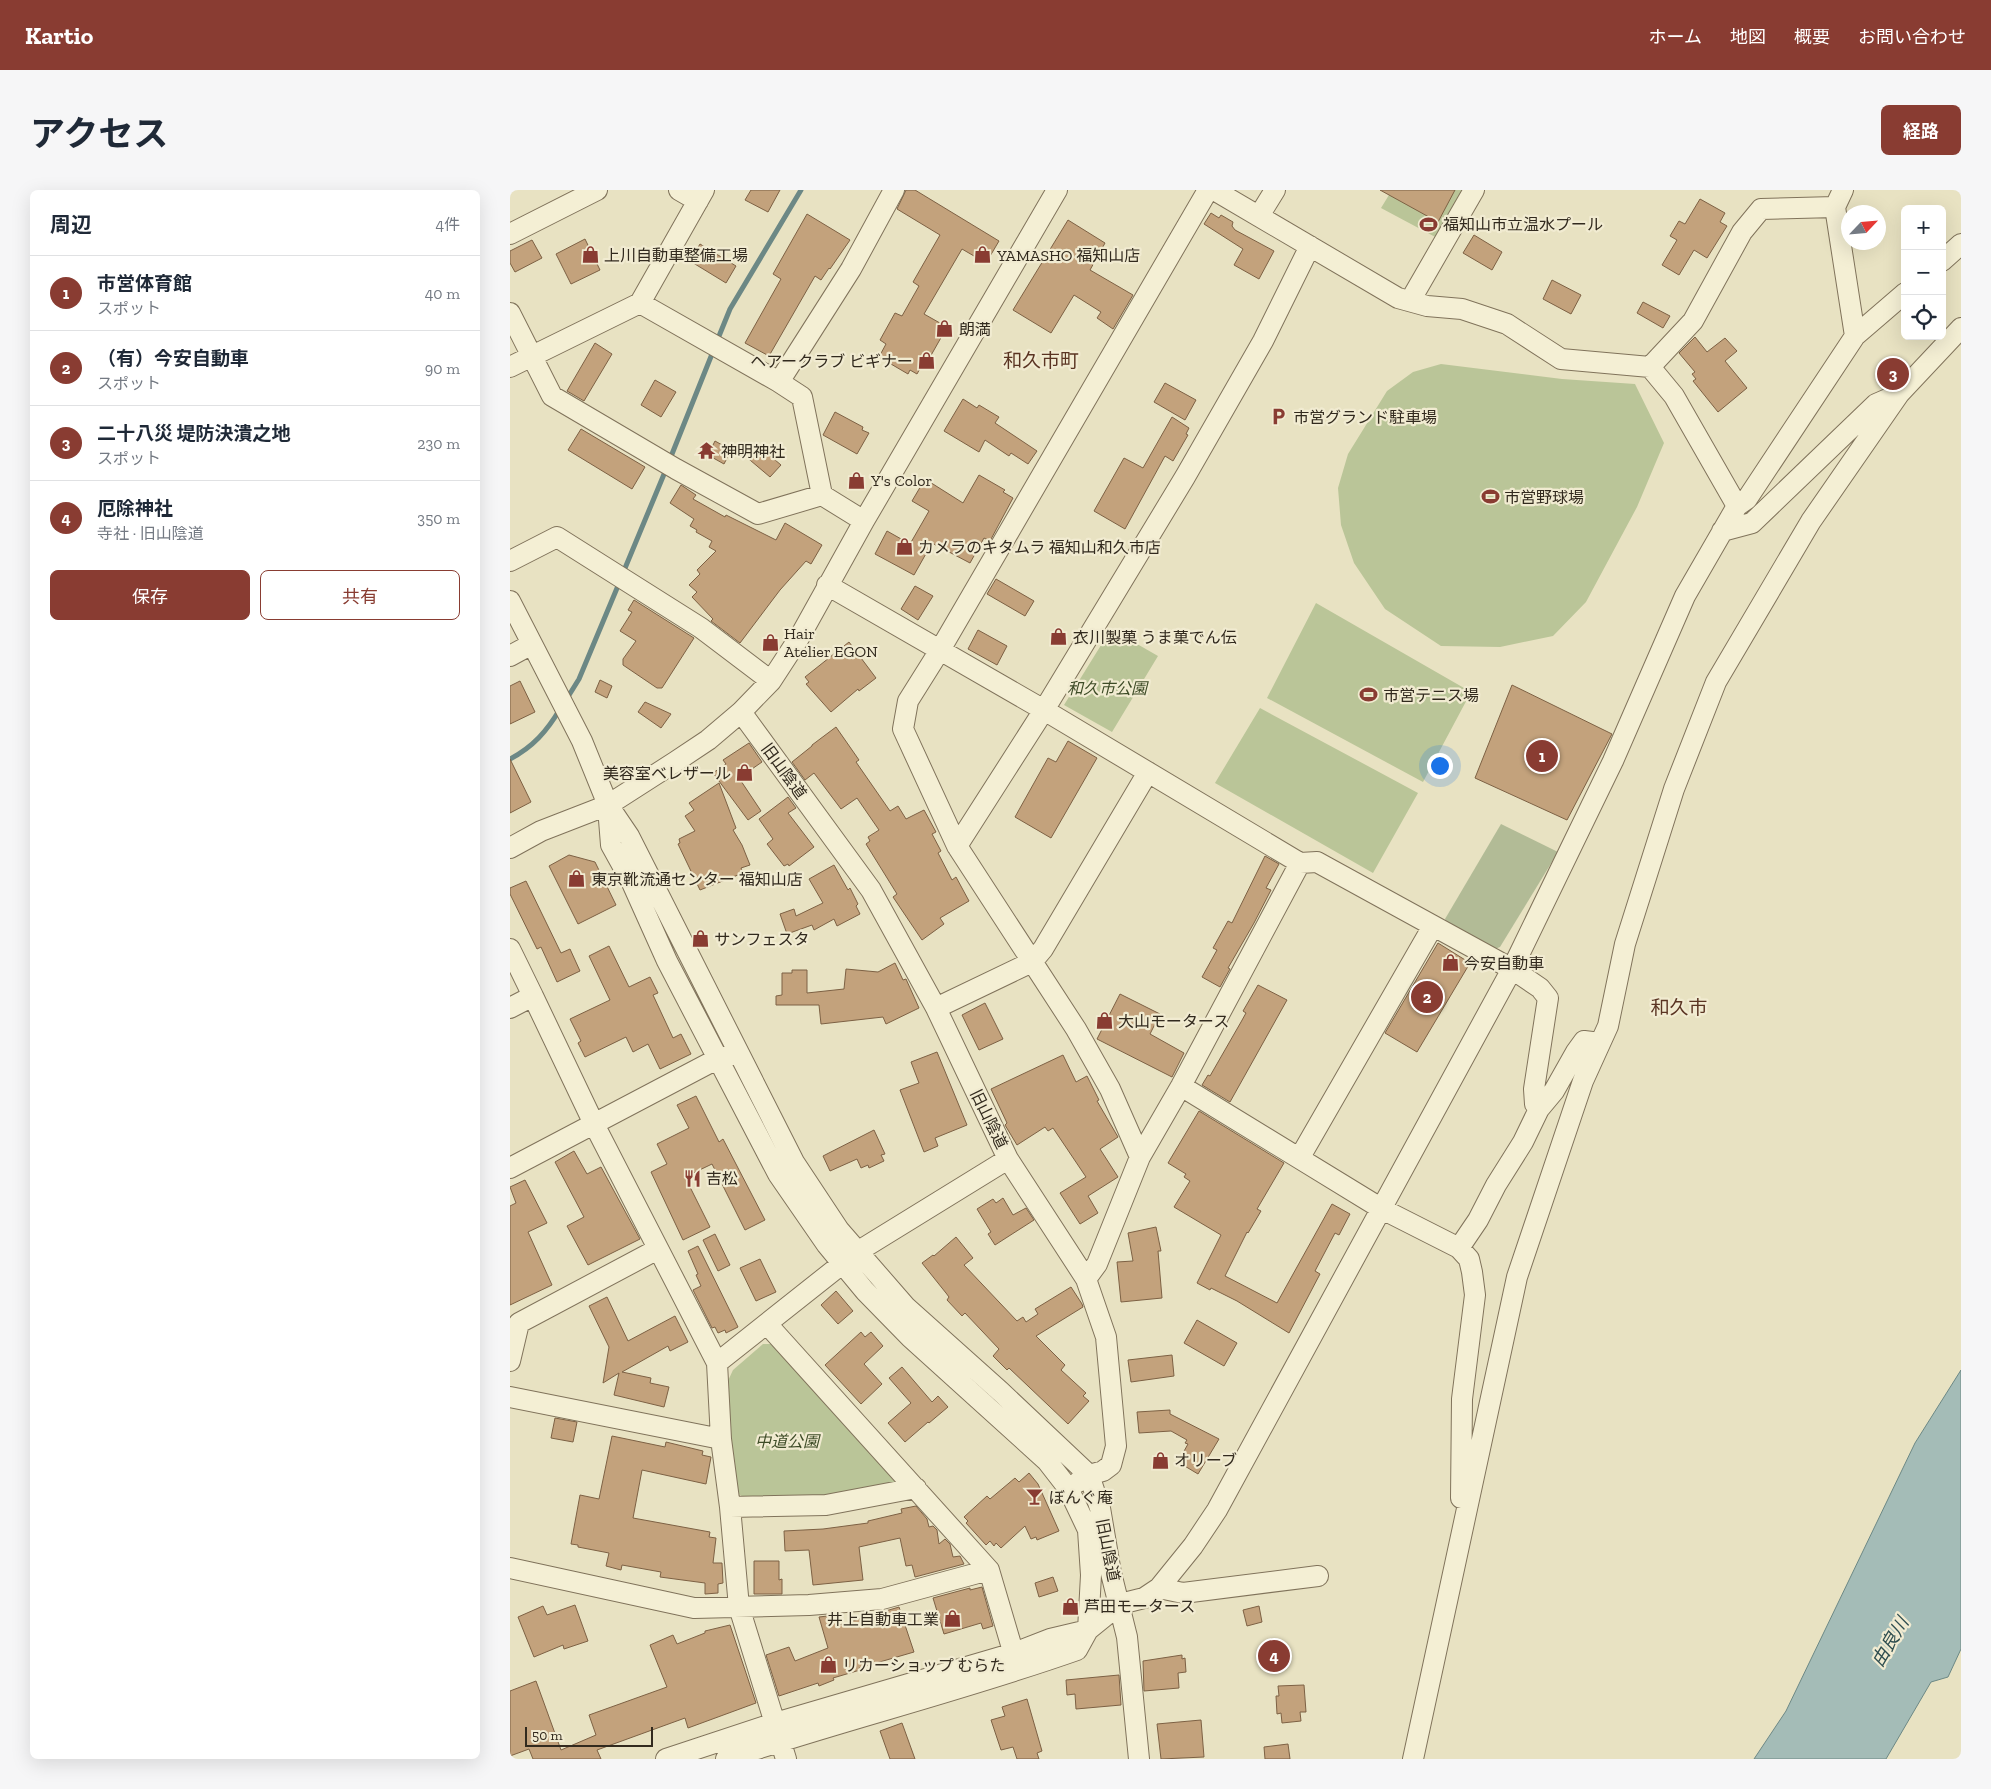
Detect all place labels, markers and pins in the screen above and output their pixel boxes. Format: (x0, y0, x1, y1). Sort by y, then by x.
sports icon: 福知山市立温水プール (1419, 214, 1439, 234)
place label: 福知山市立温水プール (1443, 215, 1603, 234)
shop icon: 上川自動車整備工場 (580, 245, 600, 265)
shop icon: YAMASHO 福知山店 (973, 245, 993, 265)
place label: 上川自動車整備工場 (604, 246, 748, 265)
place label: YAMASHO 福知山店 (996, 246, 1140, 265)
shop icon: 朗満 (935, 319, 955, 339)
place label: 朗満 (959, 320, 991, 339)
shop icon: ヘアークラブ ビギナー (917, 351, 937, 371)
place label: ヘアークラブ ビギナー (750, 352, 913, 371)
pin: 3 (1877, 355, 1909, 393)
parking icon: 市営グランド駐車場 (1269, 407, 1289, 427)
place label: 市営グランド駐車場 (1293, 408, 1437, 427)
temple icon: 神明神社 (697, 441, 717, 461)
place label: 神明神社 (721, 442, 785, 461)
shop icon: Y's Color (847, 470, 867, 490)
place label: Y's Color (870, 471, 933, 490)
sports icon: 市営野球場 (1480, 487, 1500, 507)
place label: 市営野球場 (1504, 488, 1584, 507)
shop icon: カメラのキタムラ 福知山和久市店 (894, 537, 914, 557)
place label: カメラのキタムラ 福知山和久市店 (918, 538, 1161, 557)
place label: Hair Atelier EGON (784, 624, 878, 661)
shop icon: 衣川製菓 うま菓でん伝 (1049, 627, 1069, 647)
place label: 衣川製菓 うま菓でん伝 (1073, 628, 1237, 647)
shop icon: Hair Atelier EGON (760, 632, 780, 652)
sports icon: 市営テニス場 (1359, 685, 1379, 705)
place label: 市営テニス場 (1383, 686, 1479, 705)
pin: 1 (1526, 737, 1558, 775)
shop icon: 美容室ベレザール (735, 763, 755, 783)
place label: 美容室ベレザール (603, 764, 731, 783)
shop icon: 東京靴流通センター 福知山店 (567, 869, 587, 889)
place label: 東京靴流通センター 福知山店 (591, 870, 803, 889)
shop icon: サンフェスタ (690, 929, 710, 949)
place label: サンフェスタ (714, 930, 810, 949)
shop icon: 今安自動車 (1440, 953, 1460, 973)
place label: 今安自動車 (1464, 954, 1544, 973)
pin: 2 (1411, 978, 1443, 1016)
shop icon: 大山モータース (1094, 1011, 1114, 1031)
place label: 大山モータース (1118, 1012, 1229, 1031)
restaurant icon: 吉松 (682, 1168, 702, 1188)
place label: 吉松 (706, 1169, 738, 1188)
shop icon: オリーブ (1150, 1450, 1170, 1470)
place label: オリーブ (1174, 1451, 1237, 1470)
bar icon: ぼんぐ庵 (1025, 1487, 1045, 1507)
place label: ぼんぐ庵 (1049, 1488, 1113, 1507)
shop icon: 芦田モータース (1060, 1596, 1080, 1616)
place label: 芦田モータース (1084, 1597, 1195, 1616)
shop icon: 井上自動車工業 (943, 1609, 963, 1629)
place label: 井上自動車工業 (827, 1610, 939, 1629)
pin: 4 (1258, 1637, 1290, 1675)
shop icon: リカーショップ むらた (818, 1655, 838, 1675)
place label: リカーショップ むらた (842, 1656, 1005, 1675)

